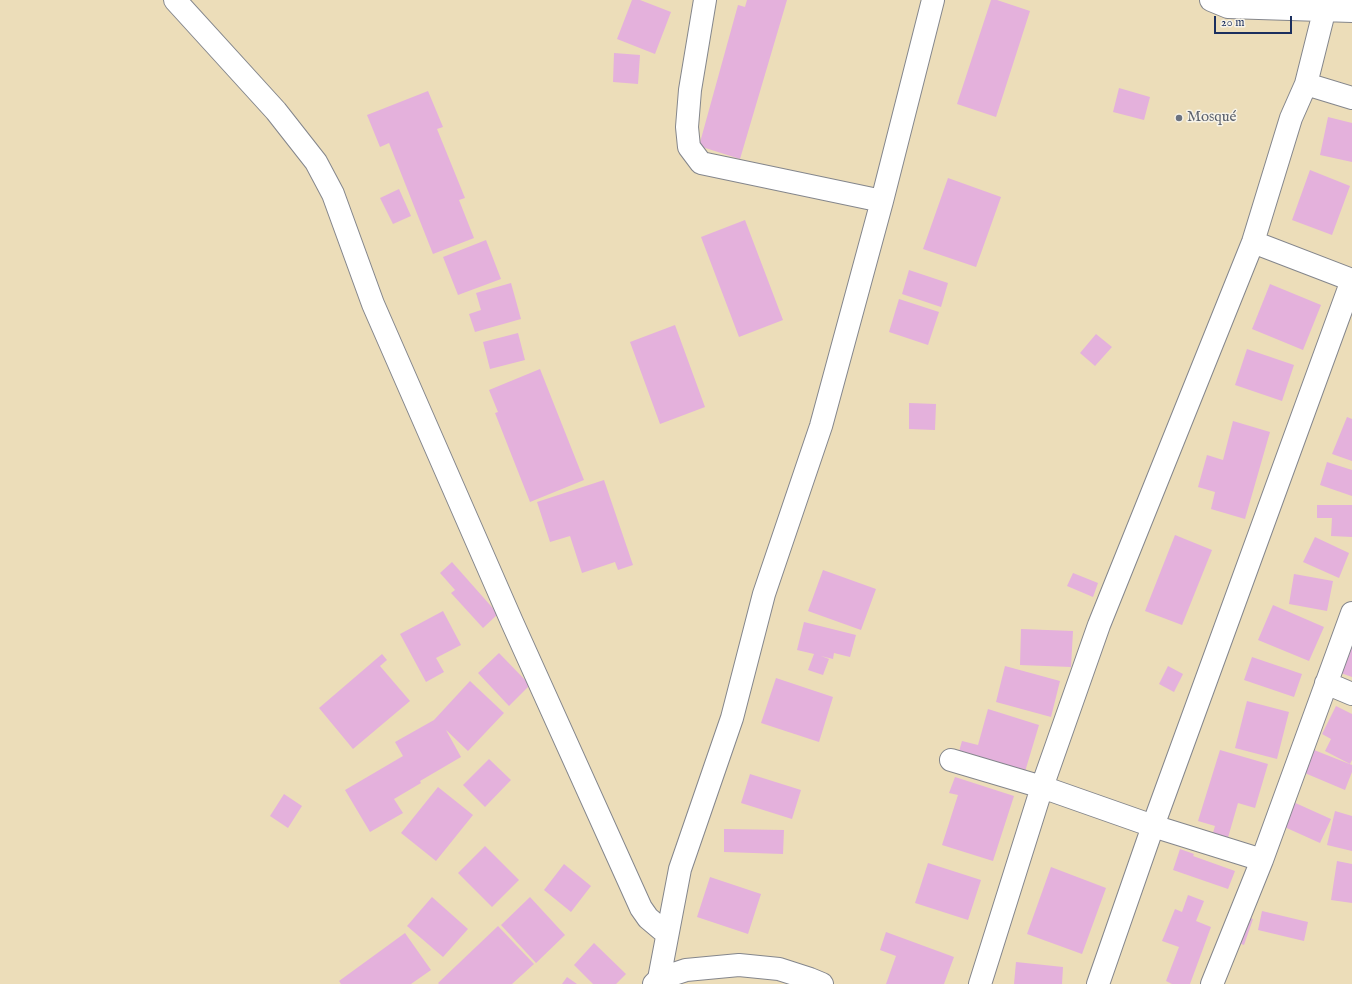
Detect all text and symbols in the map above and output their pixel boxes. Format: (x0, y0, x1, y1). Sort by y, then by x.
scale bar (1216, 8, 1294, 34)
text: 20 m (1221, 15, 1244, 30)
place label: Mosqué (1187, 109, 1236, 127)
marker: Mosqué (1174, 113, 1184, 123)

